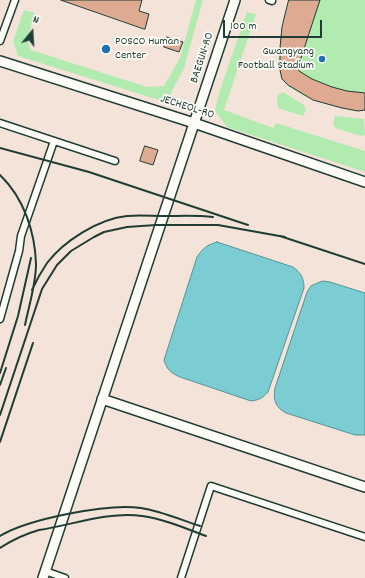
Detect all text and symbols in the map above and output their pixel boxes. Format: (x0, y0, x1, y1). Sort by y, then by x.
north arrow (12, 12, 52, 52)
text: N (31, 12, 41, 29)
scale bar (225, 12, 324, 38)
text: 100 m (230, 18, 257, 35)
street label: BAEGUN-RO (188, 31, 218, 85)
place label: POSCO Human Center (115, 35, 179, 63)
marker: POSCO Human Center (100, 43, 112, 55)
place label: Gwangyang Football Stadium (238, 45, 314, 73)
marker: Gwangyang Football Stadium (317, 54, 327, 64)
street label: JECHEOL-RO (158, 93, 216, 123)

